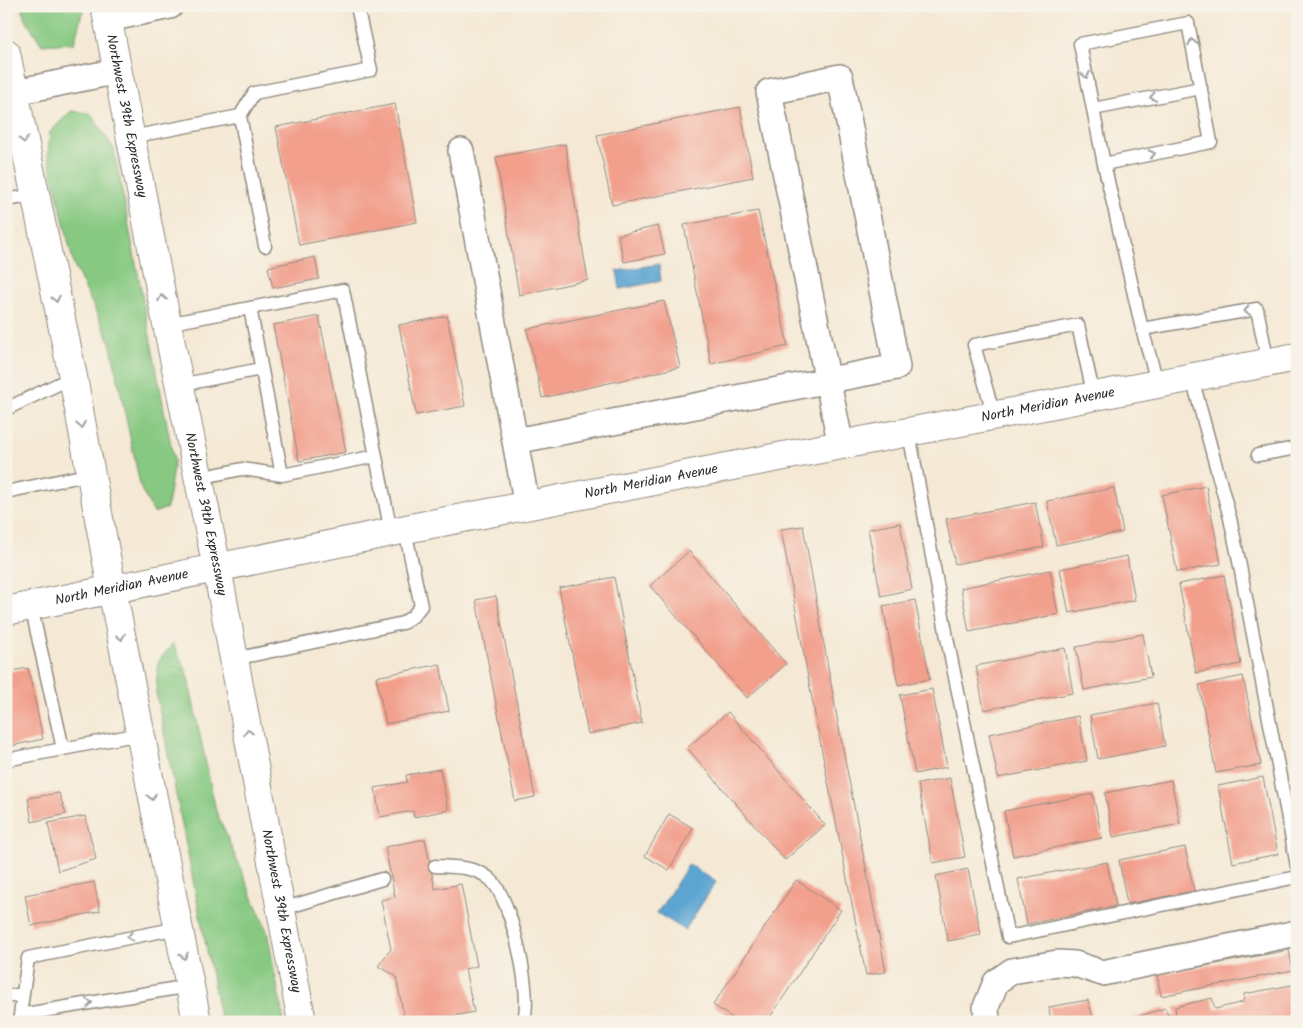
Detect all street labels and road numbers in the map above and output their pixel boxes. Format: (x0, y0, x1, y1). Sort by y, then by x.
street label: Northwest 39th Expressway (100, 32, 153, 200)
street label: North Meridian Avenue (979, 381, 1117, 429)
street label: Northwest 39th Expressway (179, 431, 233, 598)
street label: North Meridian Avenue (582, 458, 720, 505)
street label: North Meridian Avenue (53, 563, 191, 612)
street label: Northwest 39th Expressway (255, 827, 307, 995)

